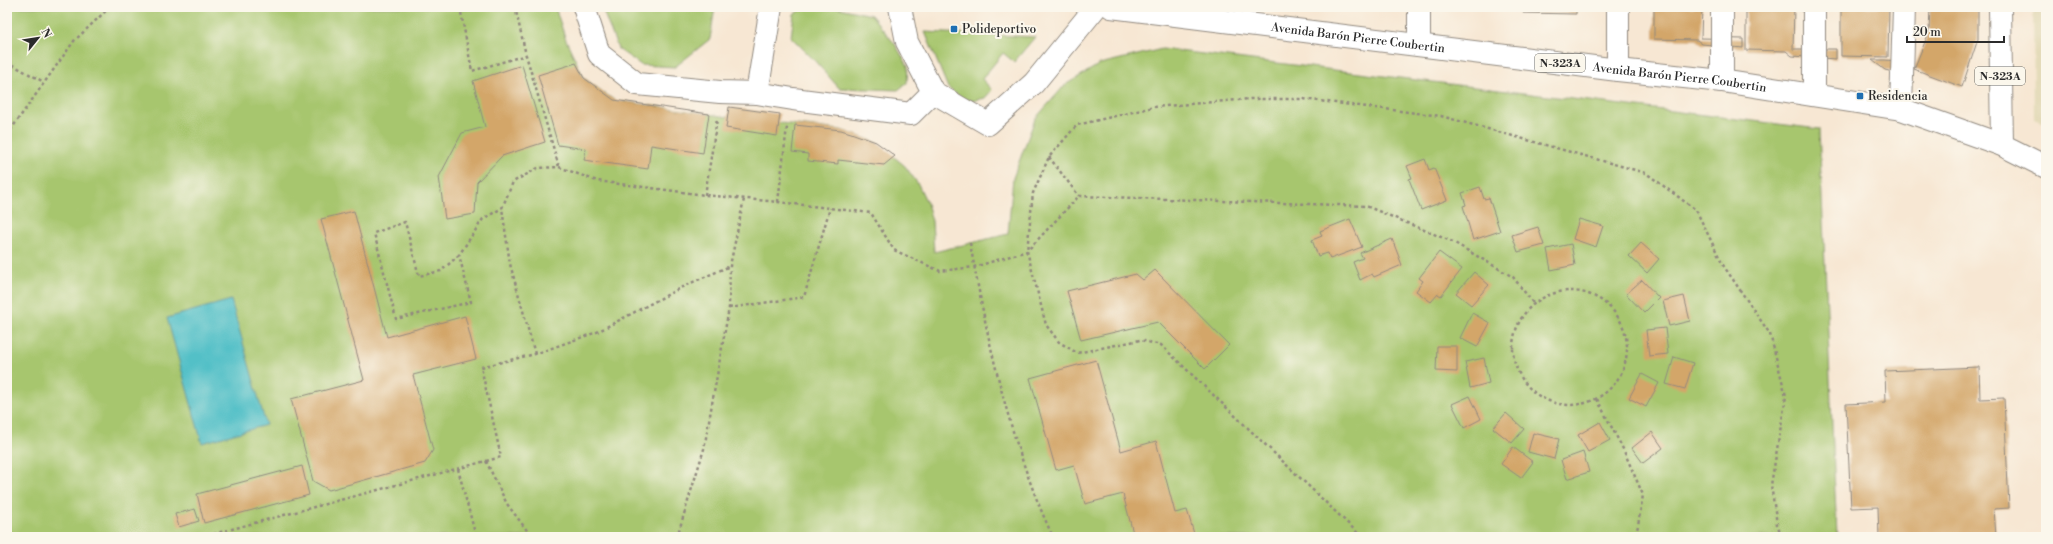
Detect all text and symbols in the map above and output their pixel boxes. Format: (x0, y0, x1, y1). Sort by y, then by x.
north arrow (18, 18, 58, 58)
scale bar (1907, 18, 2004, 44)
street label: Avenida Barón Pierre Coubertin (1269, 20, 1446, 56)
place label: Polideportivo (962, 22, 1037, 37)
marker: Polideportivo (949, 24, 959, 34)
text: 20 m (1913, 25, 1941, 40)
text: N (38, 26, 54, 41)
road number: N-323A (1535, 54, 1585, 72)
street label: Avenida Barón Pierre Coubertin (1591, 60, 1768, 96)
road number: N-323A (1975, 67, 2025, 85)
place label: Residencia (1868, 89, 1929, 104)
marker: Residencia (1855, 91, 1865, 101)

